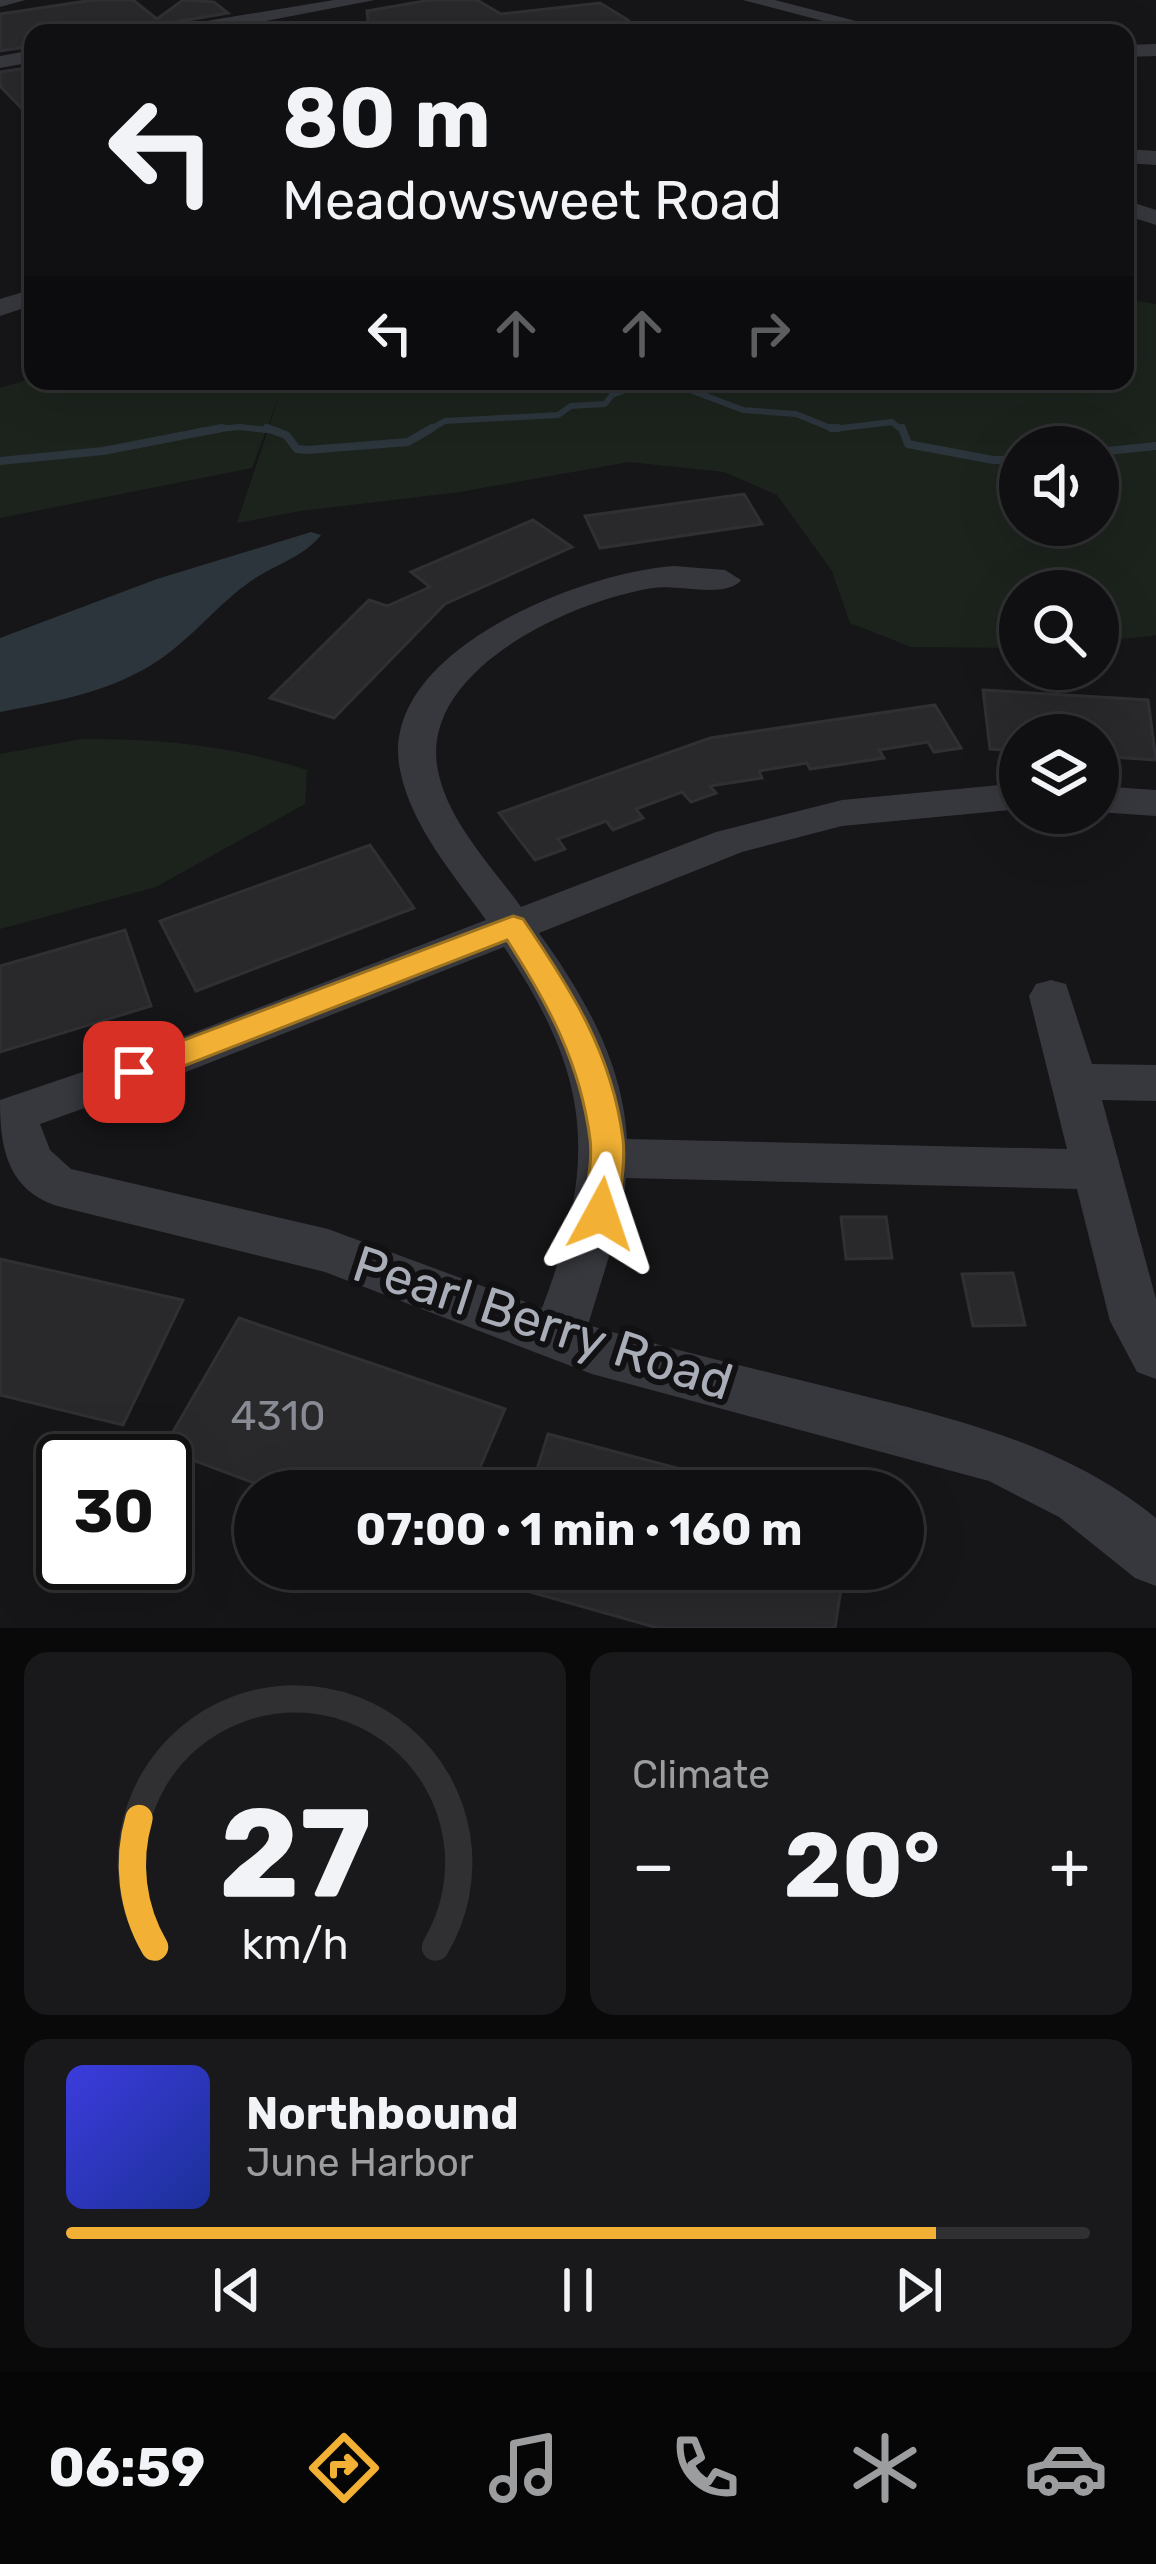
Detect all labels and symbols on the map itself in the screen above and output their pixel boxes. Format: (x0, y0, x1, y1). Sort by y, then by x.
pin (83, 1021, 185, 1123)
position arrow (538, 1151, 664, 1277)
street label: Pearl Berry Road (346, 1233, 740, 1413)
house number: 4310 (230, 1391, 326, 1441)
speed limit sign: 30 (36, 1434, 192, 1590)

